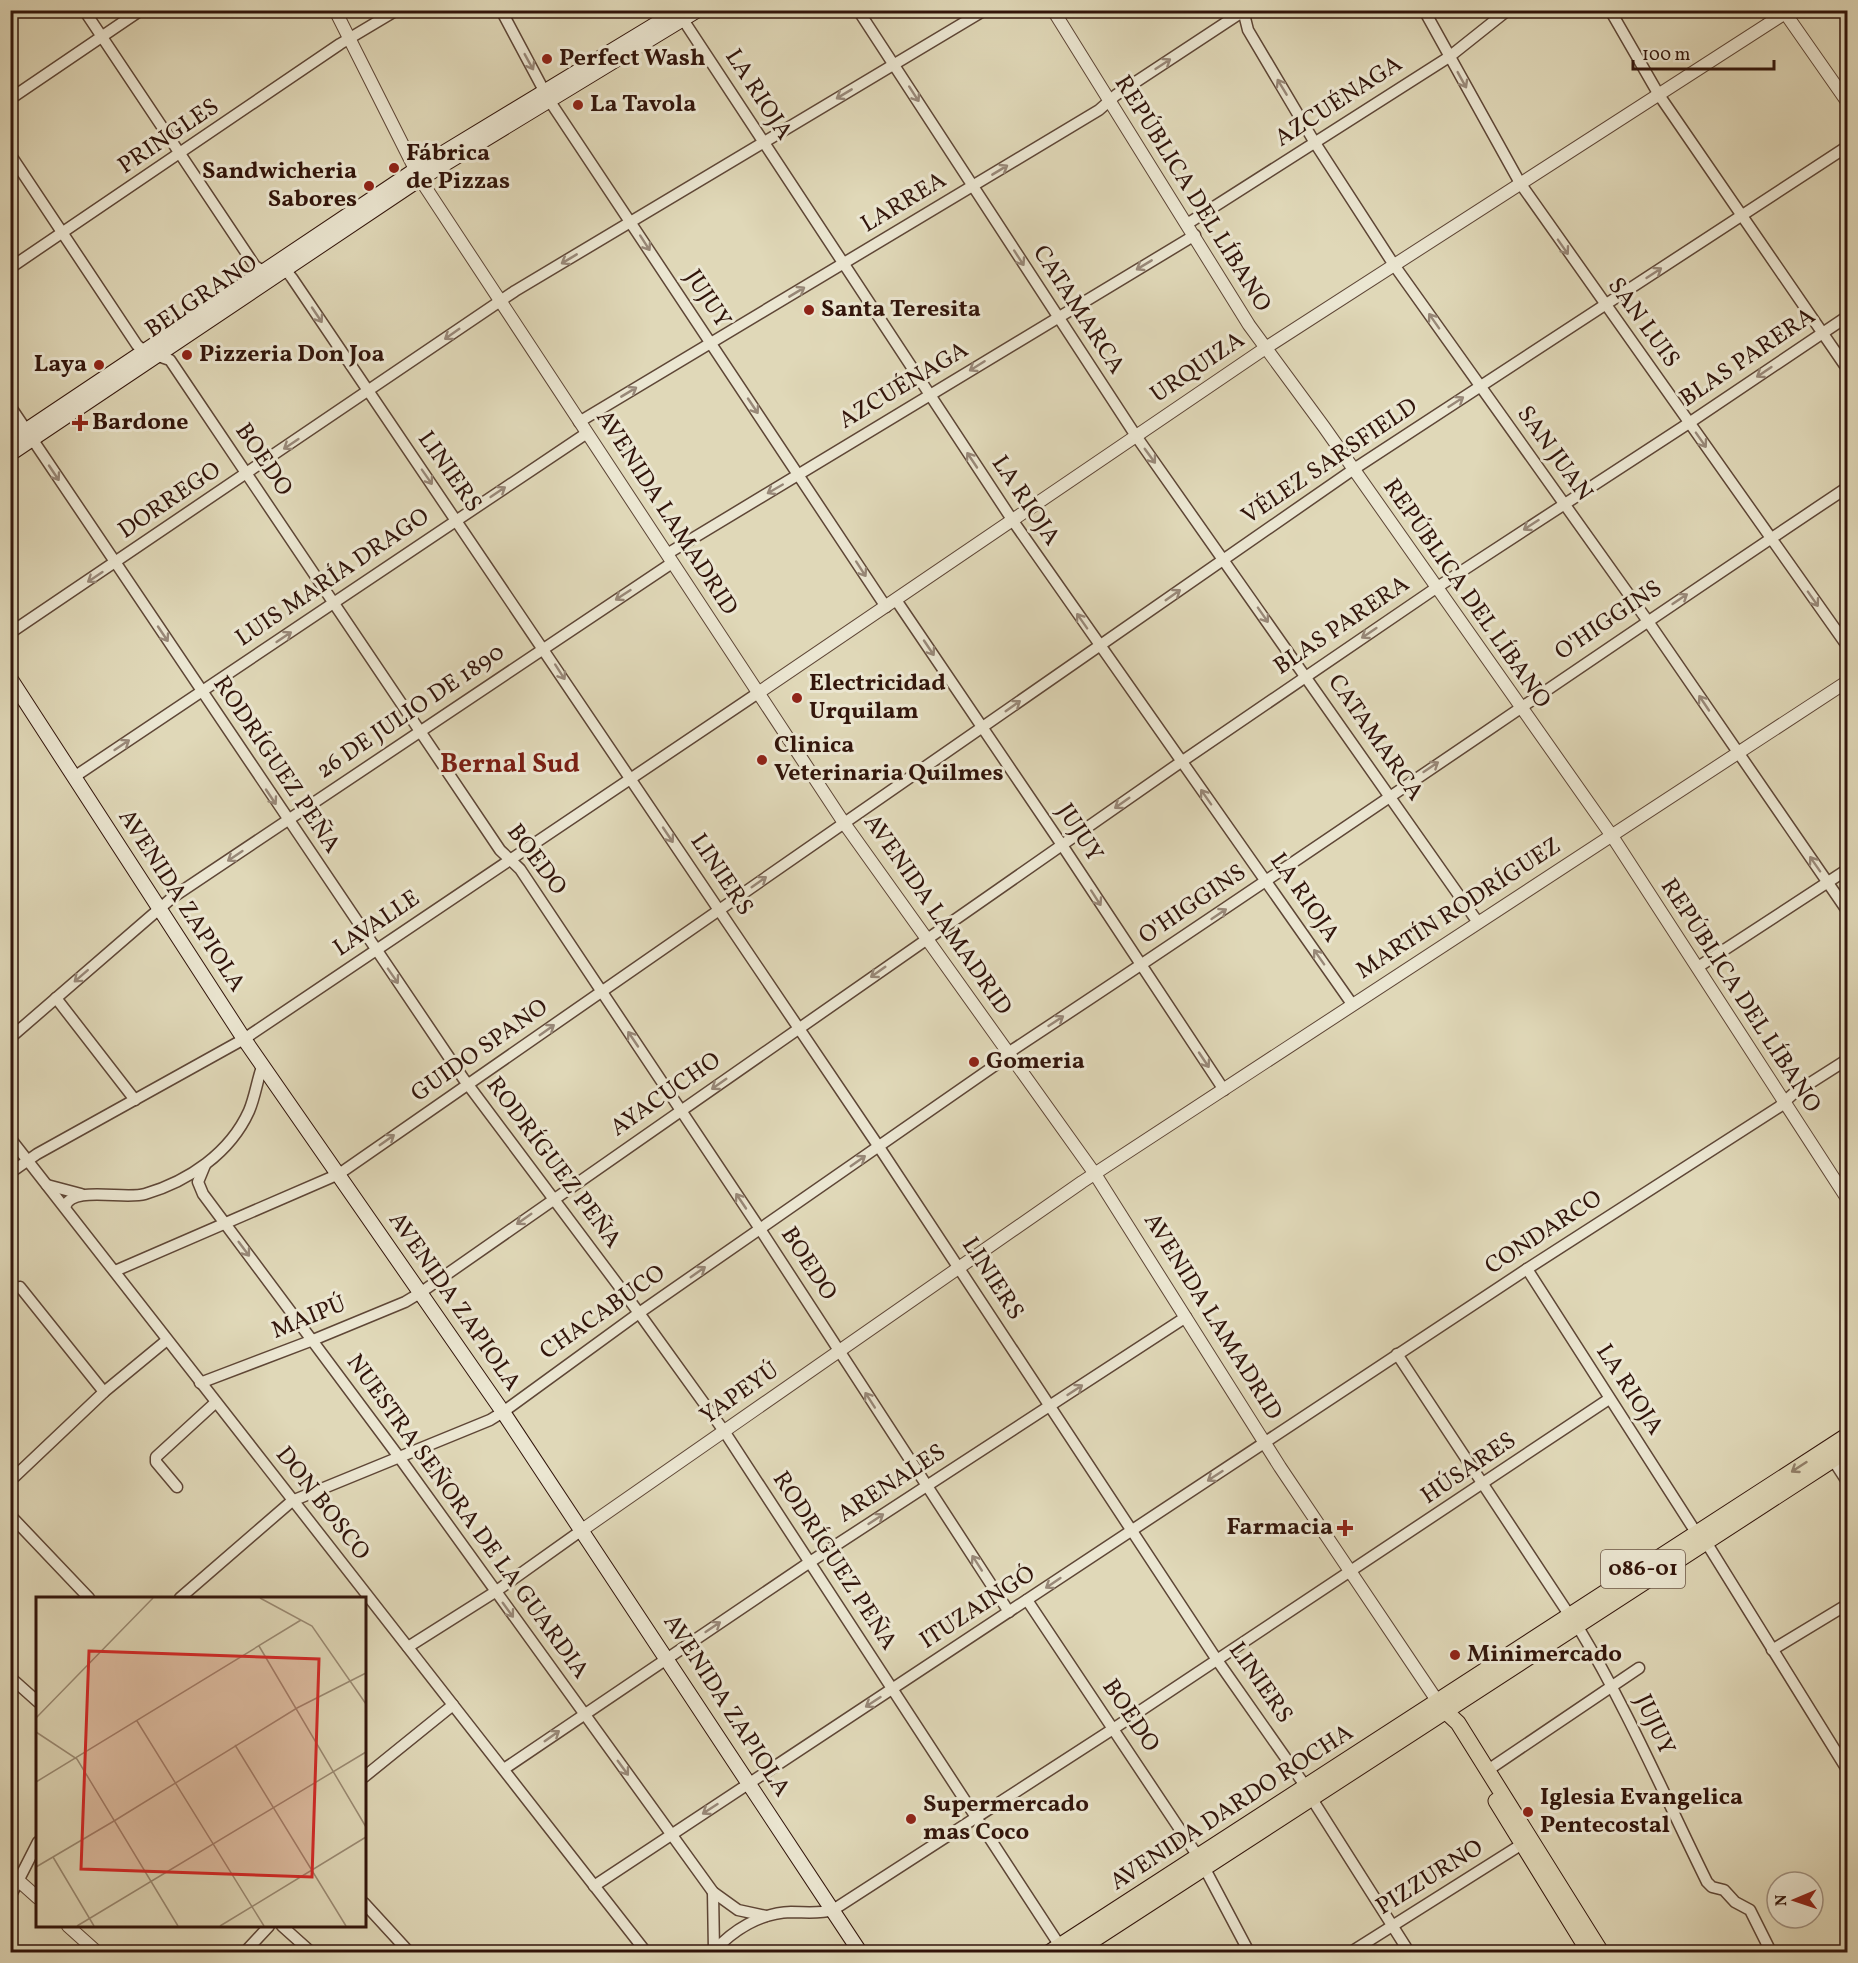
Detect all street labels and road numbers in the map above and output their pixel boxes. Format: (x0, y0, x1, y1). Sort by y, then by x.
street label: LA RIOJA (716, 43, 800, 147)
street label: AZCUÉNAGA (1269, 48, 1409, 156)
street label: REPÚBLICA DEL LÍBANO (1105, 69, 1279, 319)
street label: PRINGLES (112, 91, 226, 183)
street label: LARREA (855, 164, 953, 242)
street label: CATAMARCA (1024, 239, 1132, 381)
street label: BELGRANO (139, 247, 265, 347)
street label: JUJUY (676, 263, 738, 335)
street label: SAN LUIS (1599, 271, 1687, 375)
street label: BLAS PARERA (1673, 300, 1823, 416)
street label: URQUIZA (1144, 324, 1252, 412)
street label: AZCUÉNAGA (833, 334, 975, 438)
street label: VÉLEZ SARSFIELD (1235, 390, 1425, 534)
street label: SAN JUAN (1508, 399, 1600, 509)
street label: AVENIDA LAMADRID (587, 404, 745, 622)
street label: BOEDO (226, 417, 300, 503)
street label: LINIERS (409, 424, 489, 520)
street label: LA RIOJA (982, 449, 1068, 553)
street label: DORREGO (112, 454, 228, 548)
street label: REPÚBLICA DEL LÍBANO (1374, 472, 1558, 716)
street label: LUIS MARÍA DRAGO (229, 500, 437, 656)
street label: BLAS PARERA (1267, 568, 1417, 684)
street label: O'HIGGINS (1548, 573, 1670, 669)
street label: 26 DE JULIO DE 1890 (310, 636, 512, 788)
street label: CATAMARCA (1319, 668, 1431, 808)
street label: RODRÍGUEZ PEÑA (204, 670, 348, 860)
street label: JUJUY (1048, 797, 1110, 869)
street label: AVENIDA ZAPIOLA (109, 803, 253, 999)
street label: AVENIDA LAMADRID (855, 807, 1019, 1023)
street label: BOEDO (498, 817, 574, 903)
street label: LINIERS (681, 827, 761, 923)
street label: MARTÍN RODRÍGUEZ (1350, 830, 1568, 988)
street label: LA RIOJA (1261, 846, 1347, 950)
street label: O'HIGGINS (1132, 857, 1254, 953)
street label: REPÚBLICA DEL LÍBANO (1651, 872, 1829, 1120)
street label: LAVALLE (327, 882, 427, 966)
street label: GUIDO SPANO (405, 991, 555, 1111)
street label: AYACUCHO (604, 1044, 728, 1146)
street label: RODRÍGUEZ PEÑA (477, 1070, 629, 1256)
street label: CONDARCO (1479, 1182, 1609, 1284)
street label: AVENIDA ZAPIOLA (379, 1206, 529, 1398)
street label: AVENIDA LAMADRID (1134, 1207, 1290, 1427)
street label: BOEDO (771, 1220, 845, 1308)
street label: LINIERS (953, 1231, 1031, 1327)
street label: CHACABUCO (533, 1257, 673, 1369)
street label: MAIPÚ (267, 1288, 351, 1348)
street label: LA RIOJA (1587, 1338, 1671, 1442)
street label: NUESTRA SEÑORA DE LA GUARDIA (337, 1348, 597, 1687)
street label: YAPEYÚ (694, 1354, 786, 1434)
street label: HÚSARES (1415, 1425, 1523, 1513)
street label: ARENALES (831, 1436, 953, 1532)
street label: DON BOSCO (267, 1440, 377, 1568)
street label: RODRÍGUEZ PEÑA (763, 1465, 905, 1657)
road number: 086-01 (1601, 1550, 1685, 1588)
street label: ITUZAINGÓ (914, 1558, 1042, 1658)
street label: AVENIDA ZAPIOLA (654, 1608, 798, 1804)
street label: LINIERS (1220, 1635, 1300, 1731)
street label: BOEDO (1093, 1673, 1167, 1759)
street label: JUJUY (1625, 1689, 1683, 1761)
street label: AVENIDA DARDO ROCHA (1104, 1716, 1360, 1900)
street label: PIZZURNO (1370, 1832, 1490, 1924)

